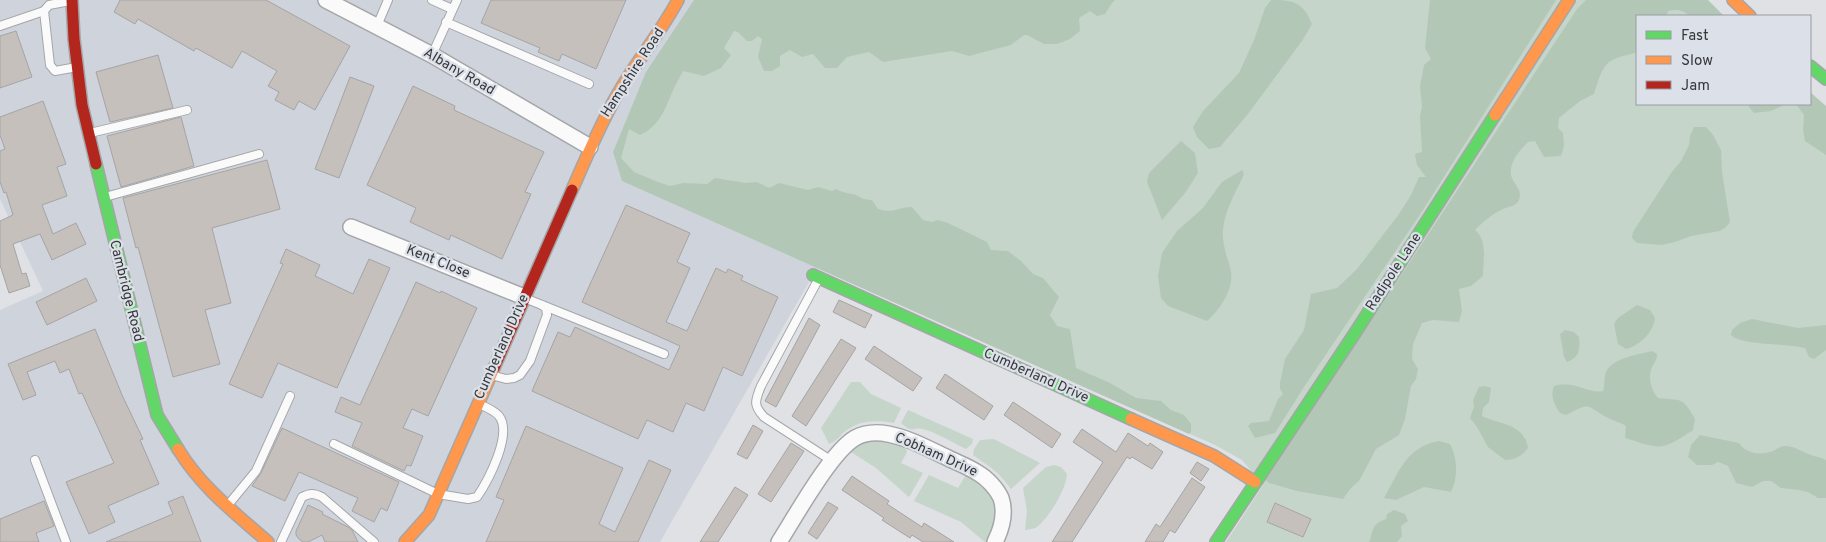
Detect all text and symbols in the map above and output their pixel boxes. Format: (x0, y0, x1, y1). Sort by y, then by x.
legend (1636, 15, 1811, 105)
street label: Hampshire Road (598, 25, 668, 121)
text: Fast (1681, 27, 1709, 46)
street label: Albany Road (420, 45, 498, 99)
text: Slow (1681, 52, 1713, 71)
text: Jam (1681, 77, 1710, 96)
street label: Radipole Lane (1362, 230, 1426, 314)
street label: Cambridge Road (105, 238, 147, 344)
street label: Kent Close (404, 242, 472, 282)
street label: Cumberland Drive (471, 292, 533, 402)
street label: Cumberland Drive (981, 345, 1091, 407)
street label: Cobham Drive (892, 429, 980, 481)

